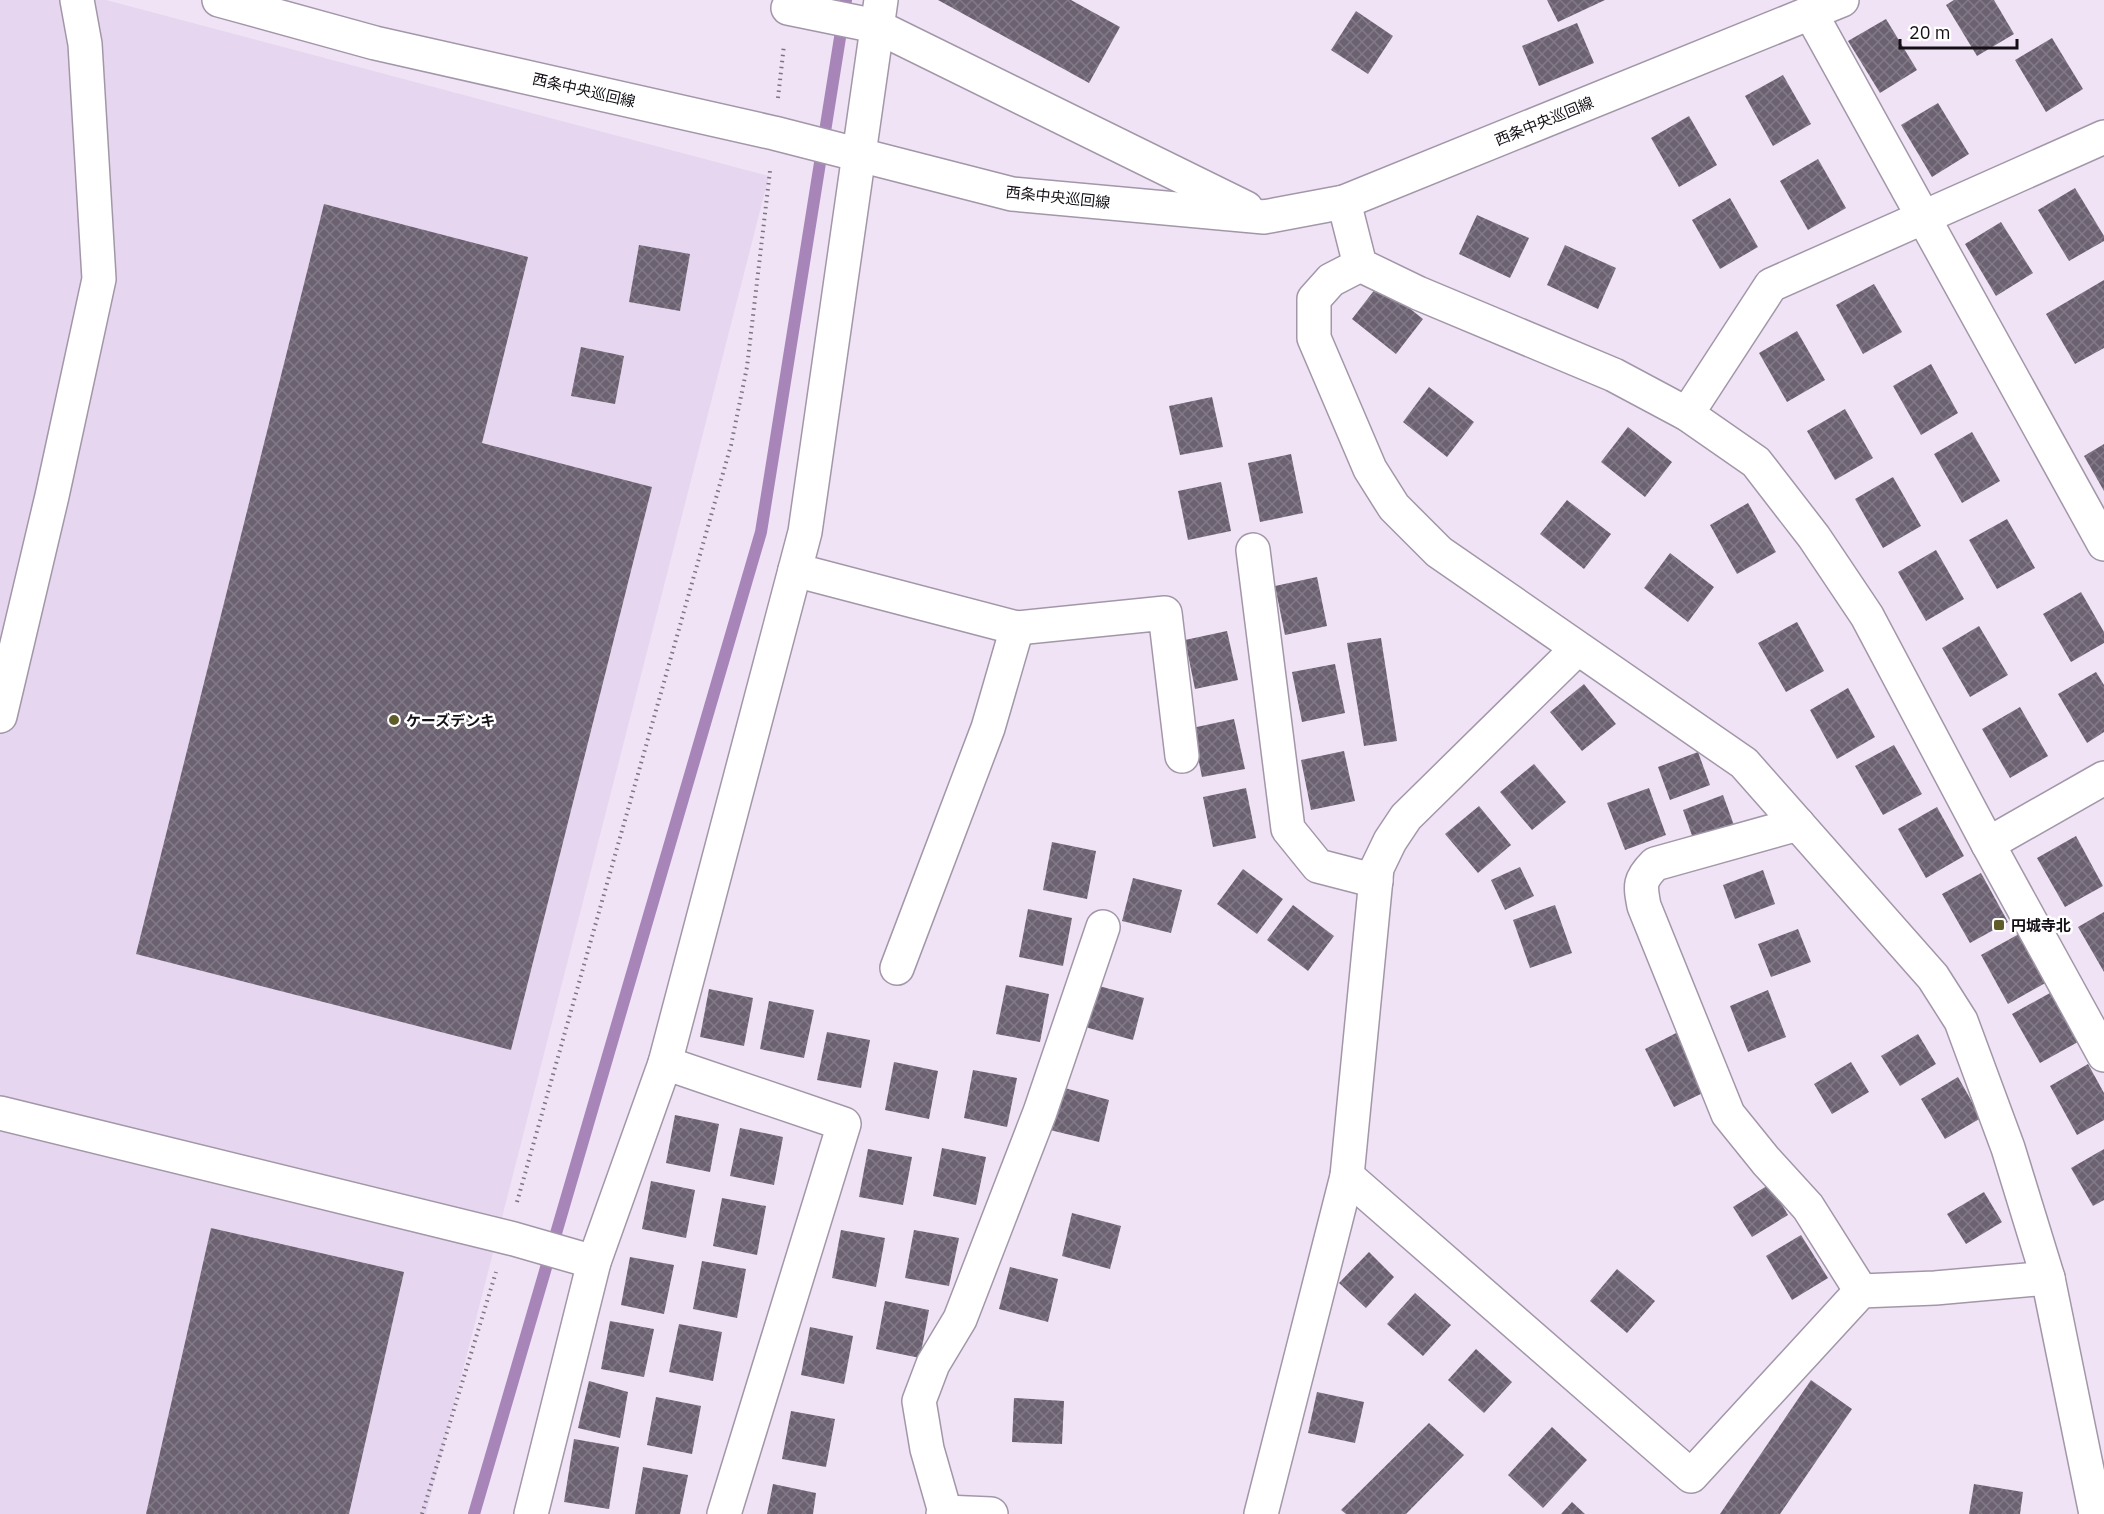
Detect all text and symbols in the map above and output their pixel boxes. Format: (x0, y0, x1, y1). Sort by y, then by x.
scale bar (1900, 12, 2017, 50)
text: 20 m (1909, 21, 1951, 44)
street label: 西条中央巡回線 (531, 69, 637, 111)
street label: 西条中央巡回線 (1492, 93, 1596, 149)
street label: 西条中央巡回線 (1005, 182, 1111, 212)
place label: ケーズデンキ (406, 711, 495, 730)
marker: ケーズデンキ (387, 713, 401, 727)
place label: 円城寺北 (2011, 916, 2071, 935)
marker: 円城寺北 (1992, 918, 2006, 932)

